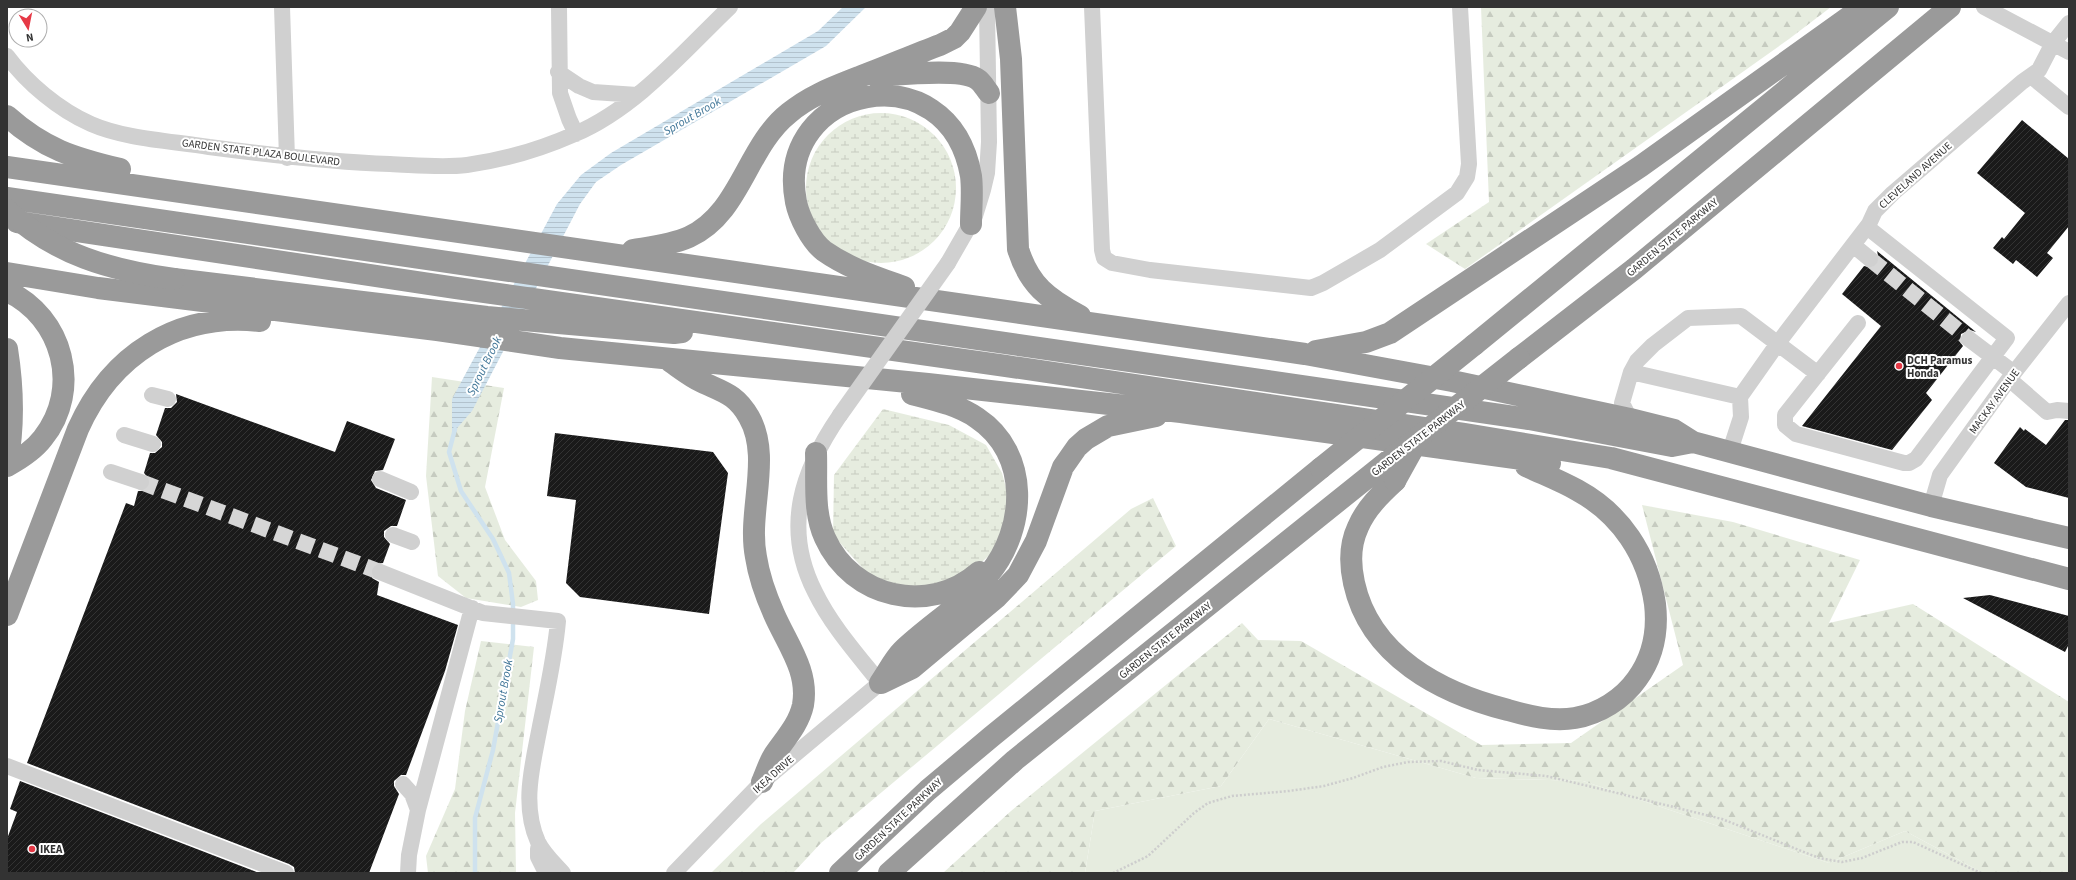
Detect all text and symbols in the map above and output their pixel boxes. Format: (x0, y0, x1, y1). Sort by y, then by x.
north arrow (8, 8, 48, 48)
text: N (25, 29, 35, 45)
water label: Sprout Brook (660, 93, 724, 140)
street label: GARDEN STATE PLAZA BOULEVARD (181, 135, 341, 170)
street label: CLEVELAND AVENUE (1876, 138, 1955, 212)
street label: GARDEN STATE PARKWAY (1623, 194, 1722, 280)
water label: Sprout Brook (463, 333, 506, 399)
place label: DCH Paramus Honda (1907, 353, 1973, 381)
marker: DCH Paramus Honda (1894, 361, 1904, 371)
street label: MACKAY AVENUE (1966, 366, 2023, 437)
street label: GARDEN STATE PARKWAY (1368, 397, 1469, 480)
street label: GARDEN STATE PARKWAY (1116, 598, 1215, 682)
water label: Sprout Brook (490, 658, 517, 724)
street label: IKEA DRIVE (750, 752, 797, 797)
street label: GARDEN STATE PARKWAY (851, 774, 946, 864)
place label: IKEA (40, 842, 63, 857)
marker: IKEA (27, 844, 37, 854)

